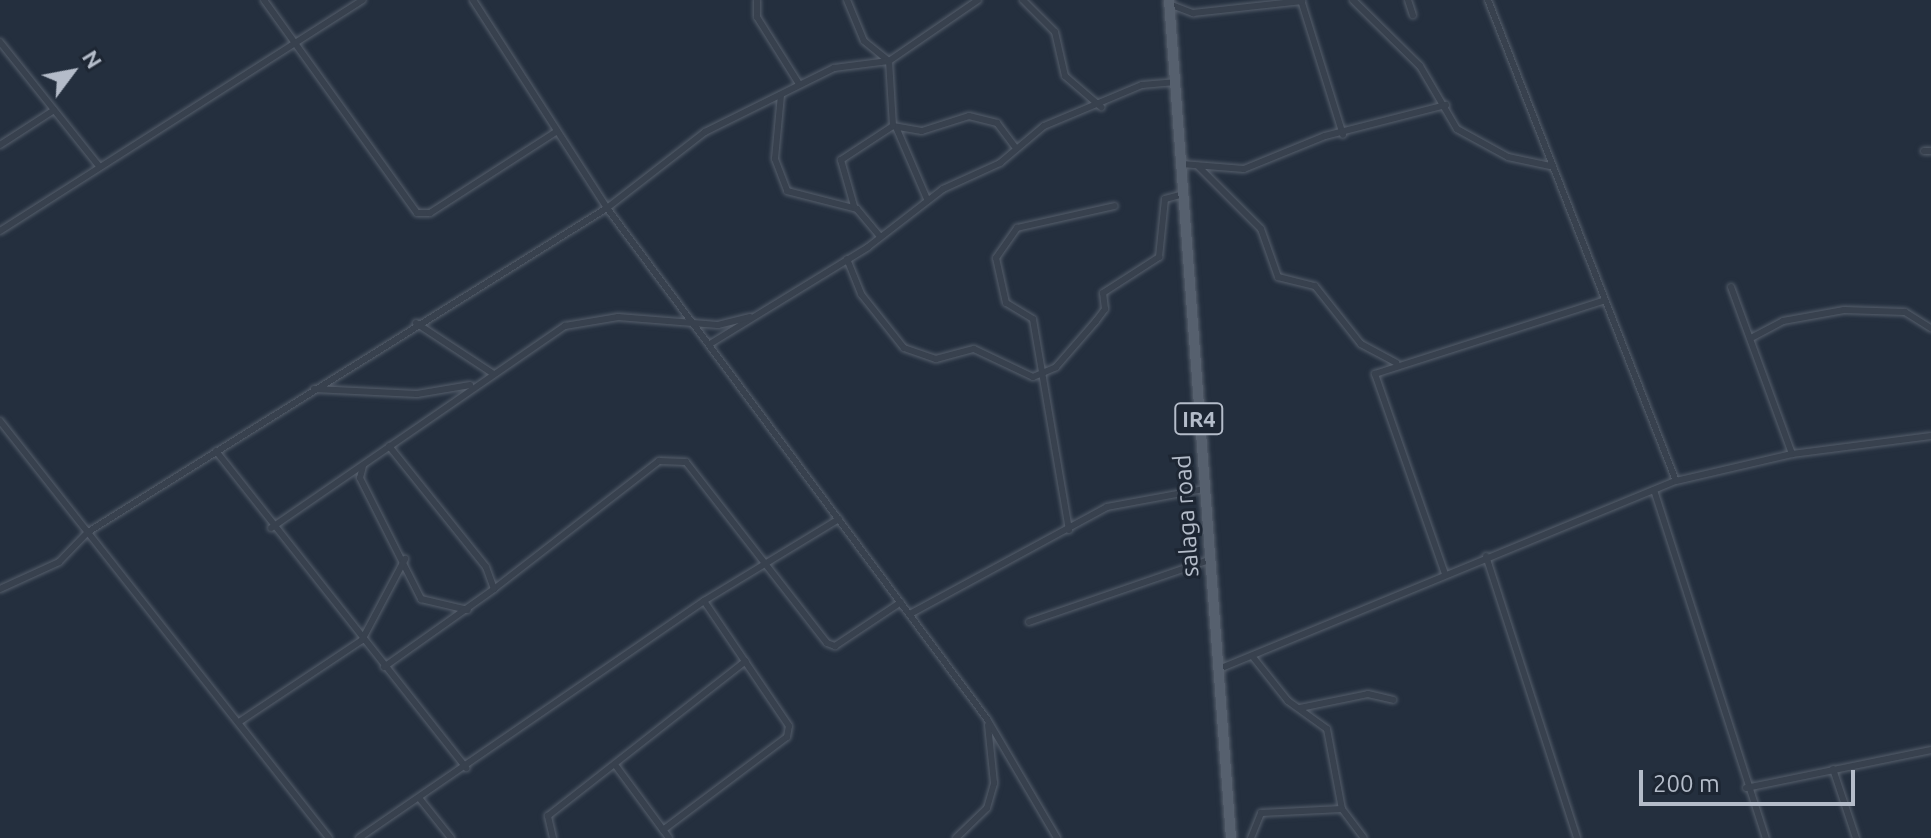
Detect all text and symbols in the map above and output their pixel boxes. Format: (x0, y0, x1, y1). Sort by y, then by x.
north arrow (32, 32, 112, 112)
text: N (78, 45, 108, 73)
road number: IR4 (1173, 401, 1225, 437)
street label: salaga road (1167, 454, 1205, 578)
scale bar (1643, 754, 1859, 804)
text: 200 m (1653, 770, 1720, 797)

